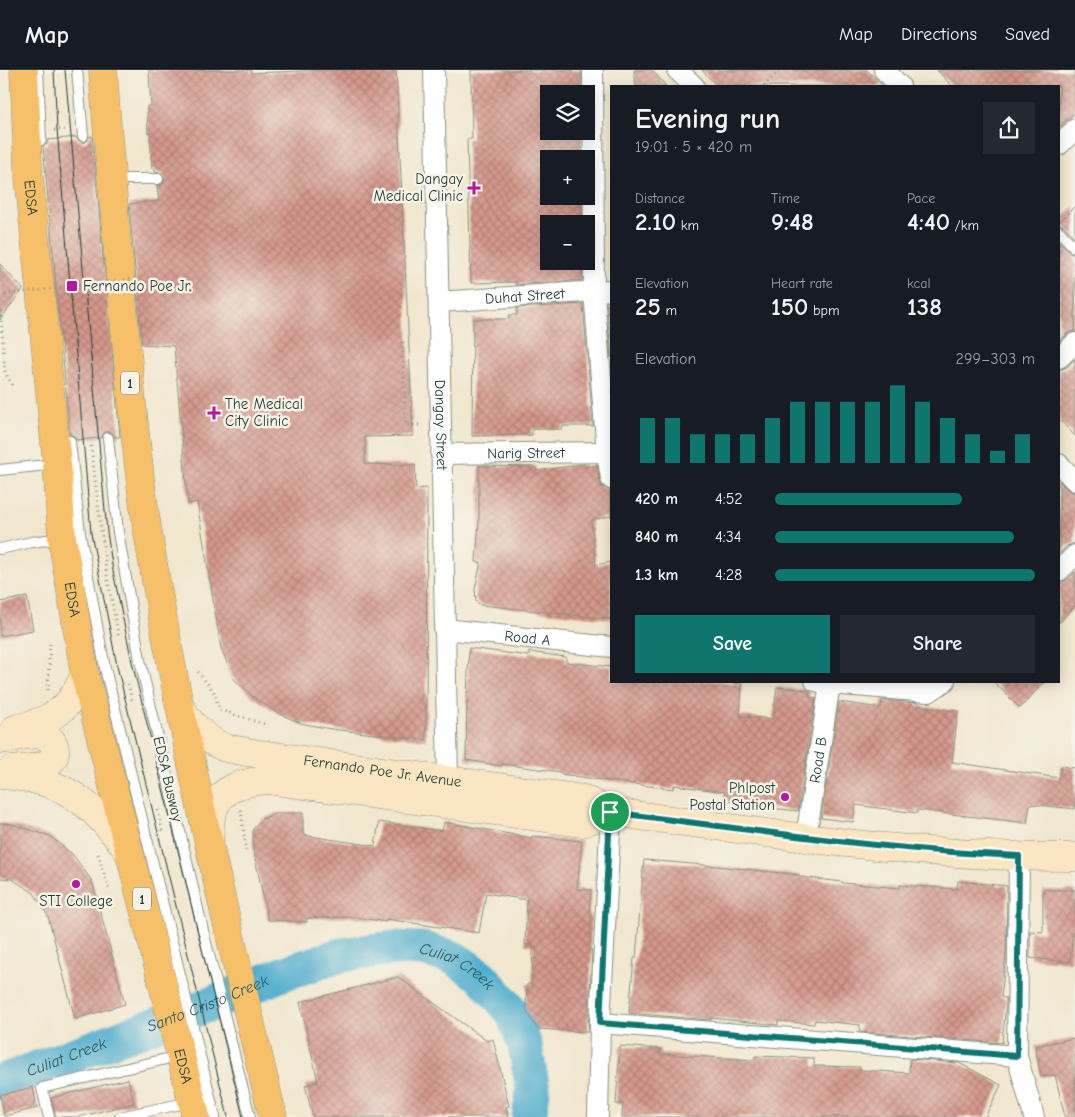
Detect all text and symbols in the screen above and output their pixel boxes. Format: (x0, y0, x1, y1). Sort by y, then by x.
text: Map (25, 21, 69, 49)
text: Map (839, 24, 873, 45)
text: Directions (901, 24, 977, 45)
text: Saved (1005, 24, 1050, 45)
map controls (540, 85, 595, 270)
button: layers (540, 85, 595, 140)
button: share (983, 102, 1035, 154)
text: Evening run (635, 103, 780, 135)
text: 19:01 · 5 × 420 m (635, 138, 752, 156)
button: + (540, 150, 595, 205)
place label: Dangay Medical Clinic (373, 170, 463, 205)
street label: EDSA (20, 179, 42, 217)
marker: Dangay Medical Clinic (467, 181, 481, 195)
text: Distance (635, 190, 685, 207)
text: Time (771, 190, 800, 207)
text: Pace (907, 190, 935, 207)
text: 2.10 (635, 207, 676, 236)
text: 9:48 (771, 207, 814, 236)
text: 4:40 (907, 207, 950, 236)
button: − (540, 215, 595, 270)
text: km (676, 217, 699, 234)
text: /km (950, 217, 979, 234)
text: Elevation (635, 275, 689, 292)
text: Heart rate (771, 275, 833, 292)
text: kcal (907, 275, 931, 292)
place label: Fernando Poe Jr. (83, 277, 191, 295)
marker: Fernando Poe Jr. (65, 279, 79, 293)
street label: Duhat Street (484, 284, 566, 308)
text: 25 (635, 292, 661, 321)
text: 150 (771, 292, 808, 321)
text: 138 (907, 292, 942, 321)
text: m (661, 302, 677, 319)
text: bpm (808, 302, 840, 319)
text: Elevation (635, 350, 696, 368)
text: 299–303 m (956, 350, 1035, 368)
road number: 1 (121, 372, 139, 394)
street label: Dangay Street (431, 380, 451, 471)
place label: The Medical City Clinic (225, 395, 303, 430)
marker: The Medical City Clinic (207, 406, 221, 420)
street label: Narig Street (487, 444, 566, 462)
text: 420 m (635, 490, 678, 508)
text: 4:52 (715, 490, 743, 508)
text: 840 m (635, 528, 678, 546)
text: 4:34 (715, 528, 741, 546)
text: 1.3 km (635, 566, 678, 584)
text: 4:28 (715, 566, 742, 584)
street label: EDSA (61, 580, 84, 619)
button: Save (635, 615, 830, 673)
button: Share (840, 615, 1035, 673)
street label: Road A (504, 627, 552, 649)
street label: EDSA Busway (149, 735, 187, 824)
street label: Road B (806, 735, 831, 784)
street label: Fernando Poe Jr. Avenue (302, 751, 463, 791)
place label: Phlpost Postal Station (689, 779, 776, 814)
pin (589, 791, 631, 833)
marker: Phlpost Postal Station (779, 791, 791, 803)
icon: arrive (596, 798, 624, 826)
marker: STI College (70, 878, 82, 890)
road number: 1 (133, 888, 151, 911)
place label: STI College (39, 892, 113, 910)
water label: Culiat Creek (417, 939, 498, 994)
water label: Santo Cristo Creek (145, 972, 271, 1036)
water label: Culiat Creek (24, 1034, 109, 1080)
street label: EDSA (170, 1047, 196, 1086)

